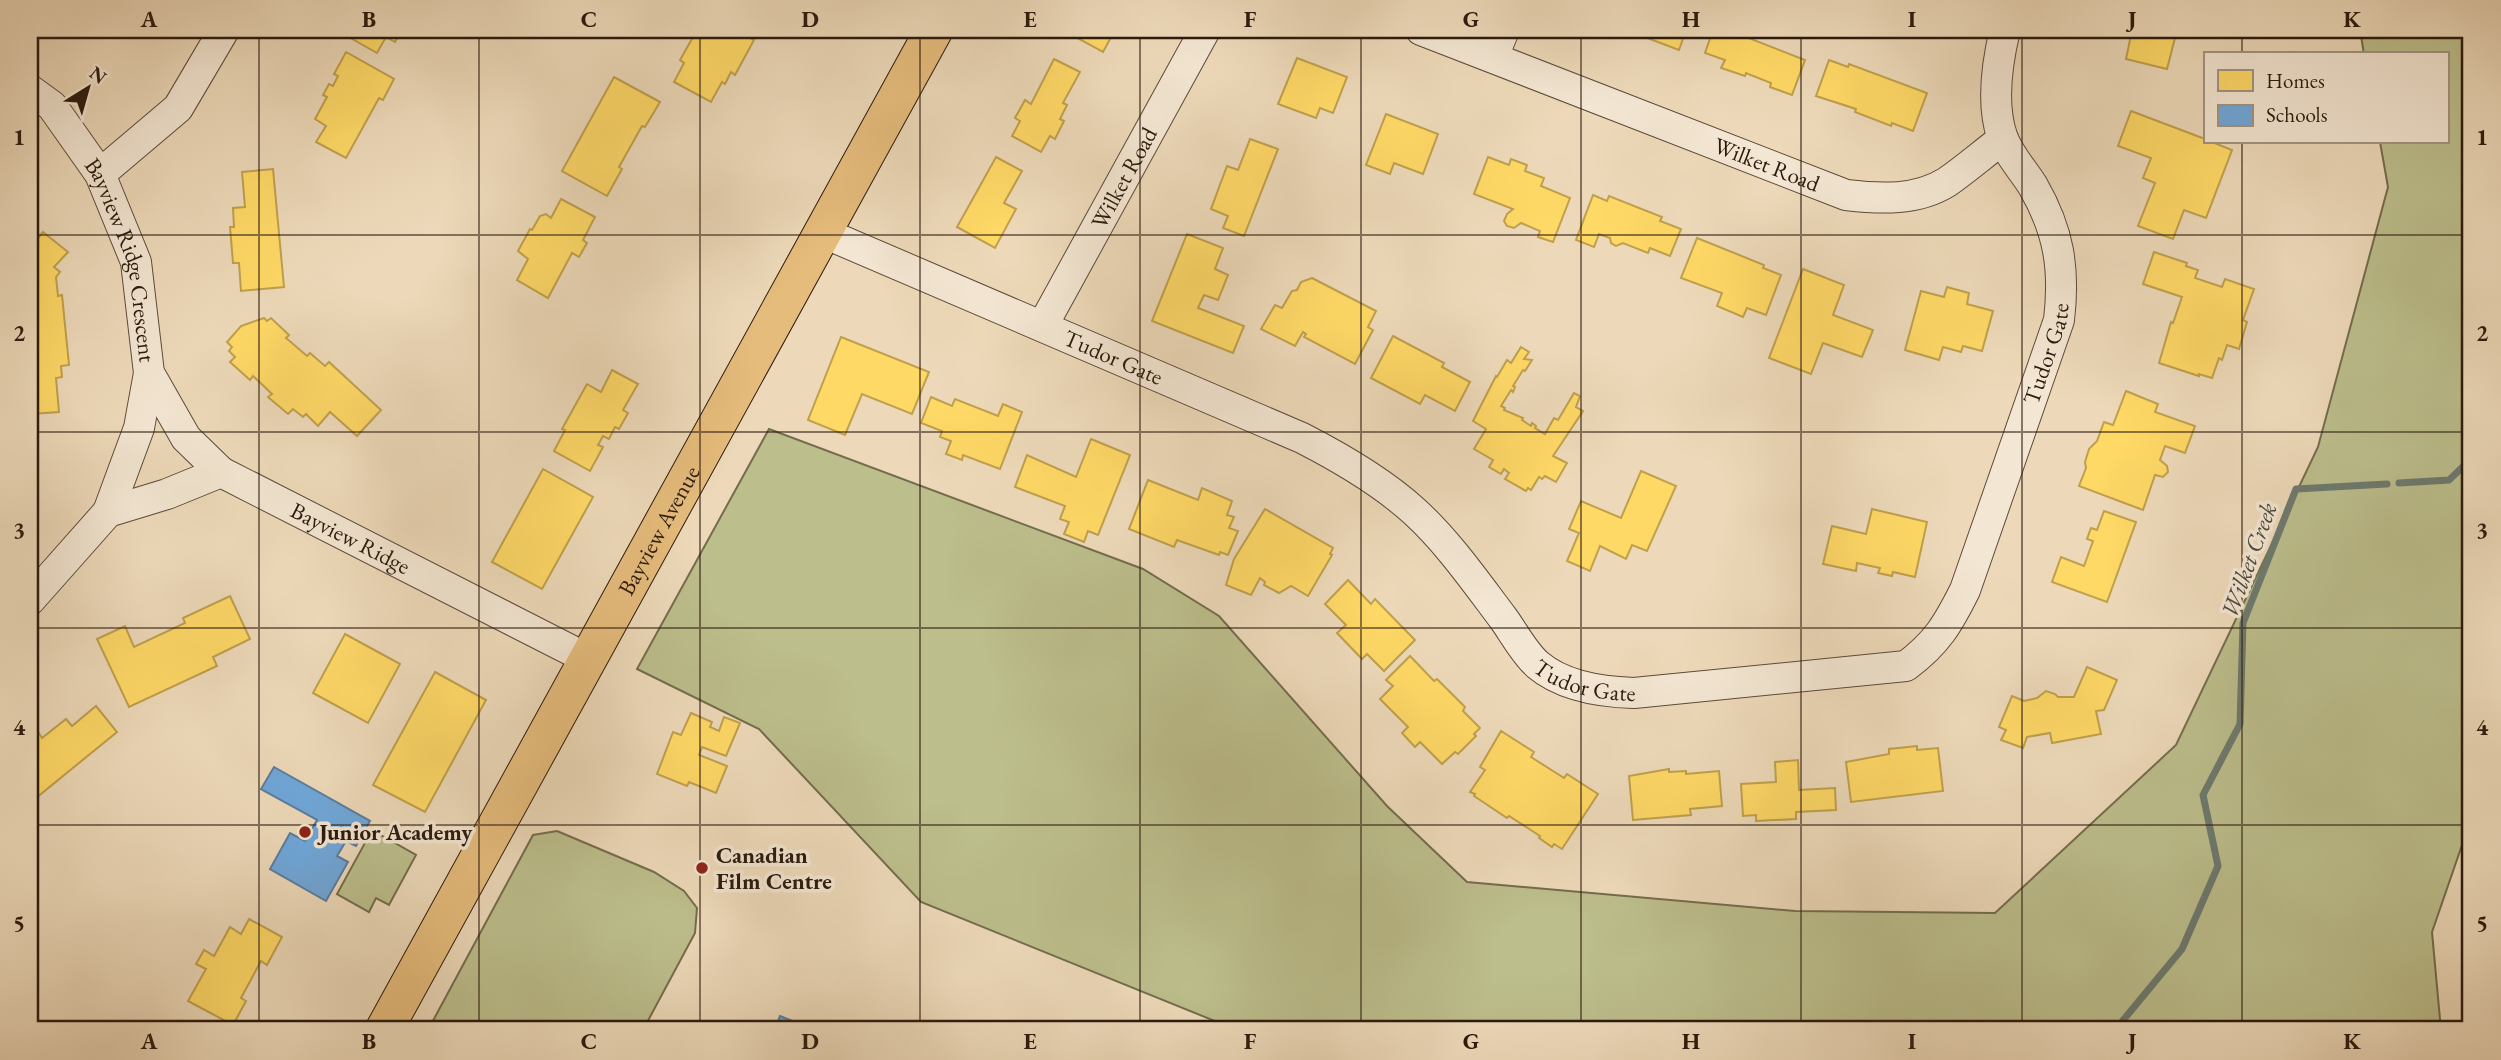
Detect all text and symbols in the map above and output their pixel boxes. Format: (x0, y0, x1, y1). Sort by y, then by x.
text: A (140, 4, 158, 34)
text: B (362, 4, 376, 34)
text: C (581, 4, 597, 34)
text: D (801, 4, 819, 34)
text: E (1023, 4, 1037, 34)
text: F (1244, 4, 1257, 34)
text: G (1463, 4, 1479, 34)
text: H (1682, 4, 1700, 34)
text: I (1908, 4, 1916, 34)
text: J (2126, 4, 2137, 34)
text: K (2343, 4, 2361, 34)
north arrow (52, 52, 122, 122)
legend (2204, 52, 2448, 144)
text: N (84, 60, 112, 90)
text: Homes (2266, 67, 2325, 94)
text: Schools (2266, 101, 2328, 128)
street label: Wilket Road (1084, 121, 1164, 234)
text: 1 (13, 122, 25, 152)
text: 1 (2476, 122, 2488, 152)
street label: Wilket Road (1709, 130, 1825, 199)
street label: Bayview Ridge Crescent (78, 152, 163, 365)
street label: Tudor Gate (2016, 302, 2076, 408)
text: 2 (13, 318, 25, 348)
text: 2 (2476, 318, 2488, 348)
street label: Tudor Gate (1059, 323, 1168, 392)
street label: Bayview Avenue (611, 460, 706, 601)
street label: Bayview Ridge (286, 495, 415, 581)
water label: Wilket Creek (2213, 498, 2284, 621)
text: 3 (13, 515, 25, 545)
text: 3 (2476, 515, 2488, 545)
street label: Tudor Gate (1528, 652, 1636, 708)
text: 4 (13, 712, 26, 742)
text: 4 (2476, 712, 2489, 742)
place label: Junior Academy (317, 817, 473, 847)
marker: Junior Academy (297, 824, 313, 840)
place label: Canadian Film Centre (716, 840, 832, 896)
marker: Canadian Film Centre (694, 860, 710, 876)
text: 5 (13, 908, 25, 938)
text: 5 (2476, 908, 2488, 938)
text: A (140, 1026, 158, 1056)
text: B (362, 1026, 376, 1056)
text: C (581, 1026, 597, 1056)
text: D (801, 1026, 819, 1056)
text: E (1023, 1026, 1037, 1056)
text: F (1244, 1026, 1257, 1056)
text: G (1463, 1026, 1479, 1056)
text: H (1682, 1026, 1700, 1056)
text: I (1908, 1026, 1916, 1056)
text: J (2126, 1026, 2137, 1056)
text: K (2343, 1026, 2361, 1056)

